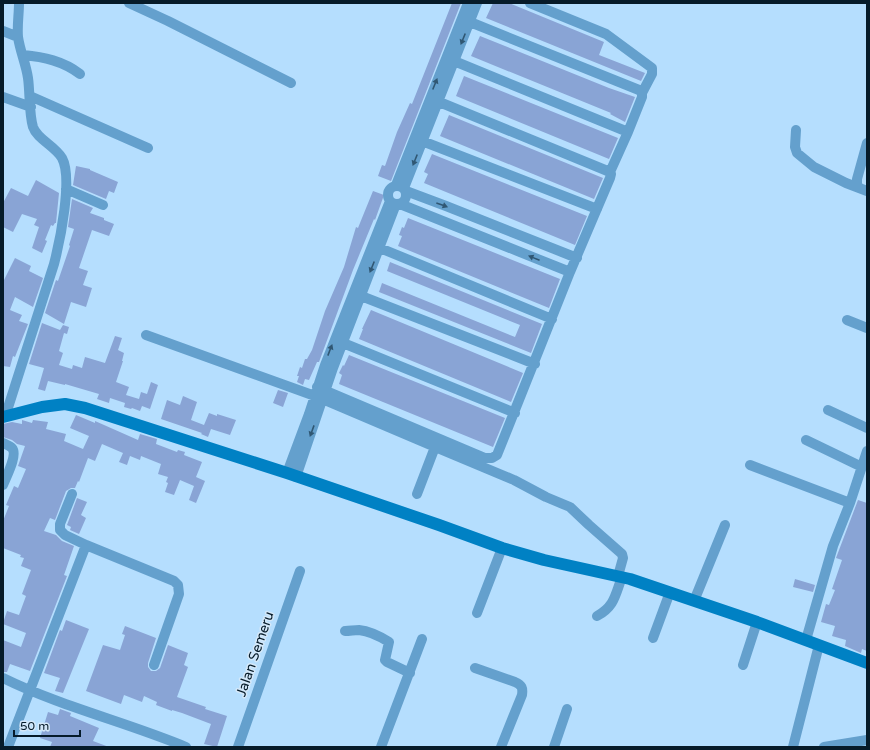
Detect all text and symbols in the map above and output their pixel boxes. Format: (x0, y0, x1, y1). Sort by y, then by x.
one-way arrow (459, 34, 465, 46)
one-way arrow (433, 77, 439, 89)
one-way arrow (411, 155, 417, 167)
one-way arrow (437, 202, 449, 208)
one-way arrow (528, 254, 540, 260)
one-way arrow (369, 261, 375, 273)
one-way arrow (328, 344, 334, 356)
one-way arrow (308, 425, 314, 437)
street label: Jalan Semeru (232, 609, 278, 699)
scale bar (14, 712, 80, 738)
text: 50 m (20, 719, 49, 733)

